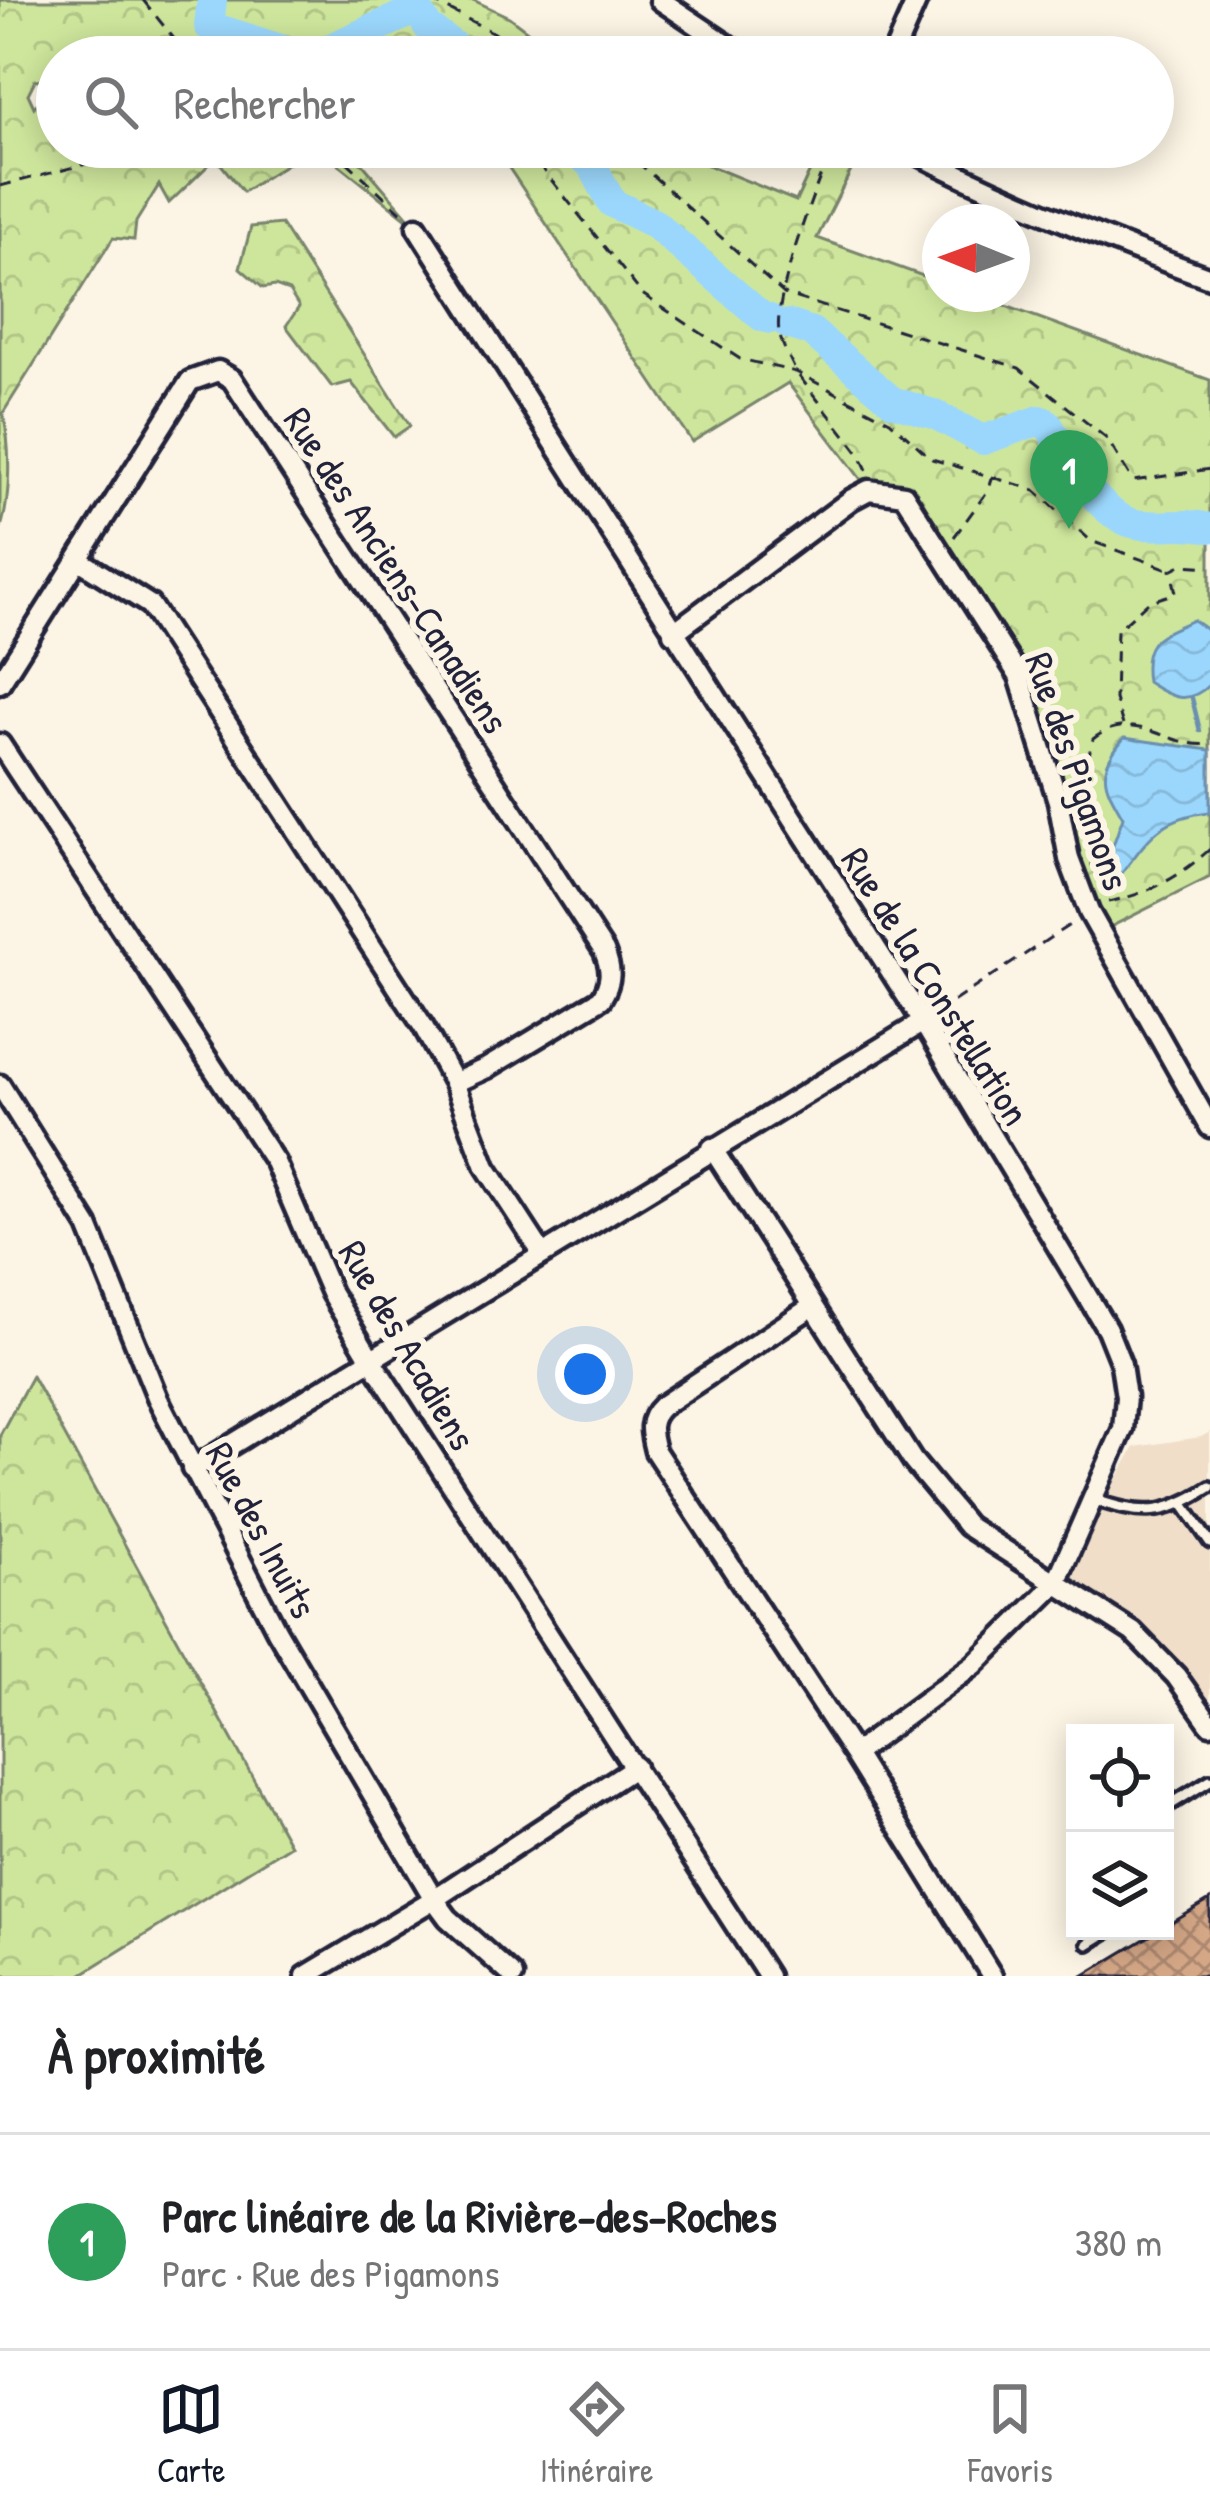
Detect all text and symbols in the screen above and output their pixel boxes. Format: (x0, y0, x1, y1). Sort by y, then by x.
search box (36, 36, 1174, 168)
icon: search (78, 69, 144, 135)
text: Rechercher (174, 72, 356, 133)
north arrow (922, 204, 1030, 312)
street label: Rue des Anciens-Canadiens (272, 397, 523, 743)
pin: 1 (1030, 430, 1108, 529)
street label: Rue des Pigamons (1013, 645, 1144, 896)
street label: Rue de la Constellation (830, 837, 1043, 1135)
street label: Rue des Acadiens (327, 1230, 490, 1459)
your location (555, 1344, 615, 1404)
street label: Rue des Inuits (194, 1433, 331, 1627)
map controls (1066, 1724, 1174, 1940)
button: locate (1066, 1724, 1174, 1832)
button: layers (1066, 1832, 1174, 1940)
text: À proximité (48, 2020, 265, 2089)
text: Parc linéaire de la Rivière-des-Roches (162, 2185, 777, 2246)
text: 1 (80, 2215, 94, 2268)
text: 380 m (1075, 2215, 1162, 2268)
text: Parc · Rue des Pigamons (162, 2246, 499, 2299)
tab: Carte (157, 2376, 226, 2492)
tab: Itinéraire (540, 2376, 654, 2492)
tab: Favoris (968, 2376, 1053, 2492)

